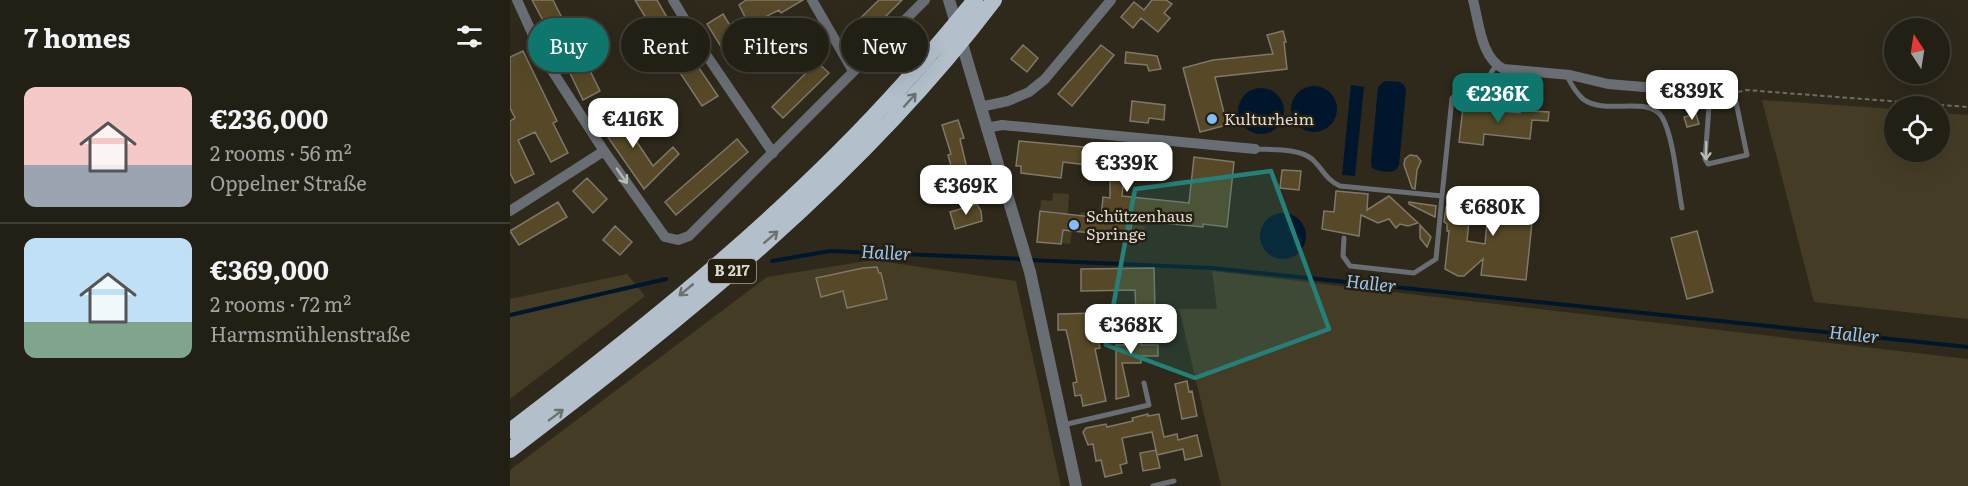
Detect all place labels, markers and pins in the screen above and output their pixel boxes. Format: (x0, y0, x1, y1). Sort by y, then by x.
pin: €839K (1650, 70, 1734, 121)
pin: €236K (1456, 73, 1540, 124)
pin: €416K (591, 98, 675, 149)
place label: Kulturheim (1224, 106, 1315, 130)
marker: Kulturheim (1205, 112, 1219, 126)
pin: €339K (1085, 142, 1169, 193)
pin: €369K (924, 165, 1008, 216)
pin: €680K (1451, 186, 1535, 237)
place label: Schützenhaus Springe (1086, 203, 1192, 245)
marker: Schützenhaus Springe (1067, 218, 1081, 232)
pin: €368K (1089, 304, 1173, 355)

